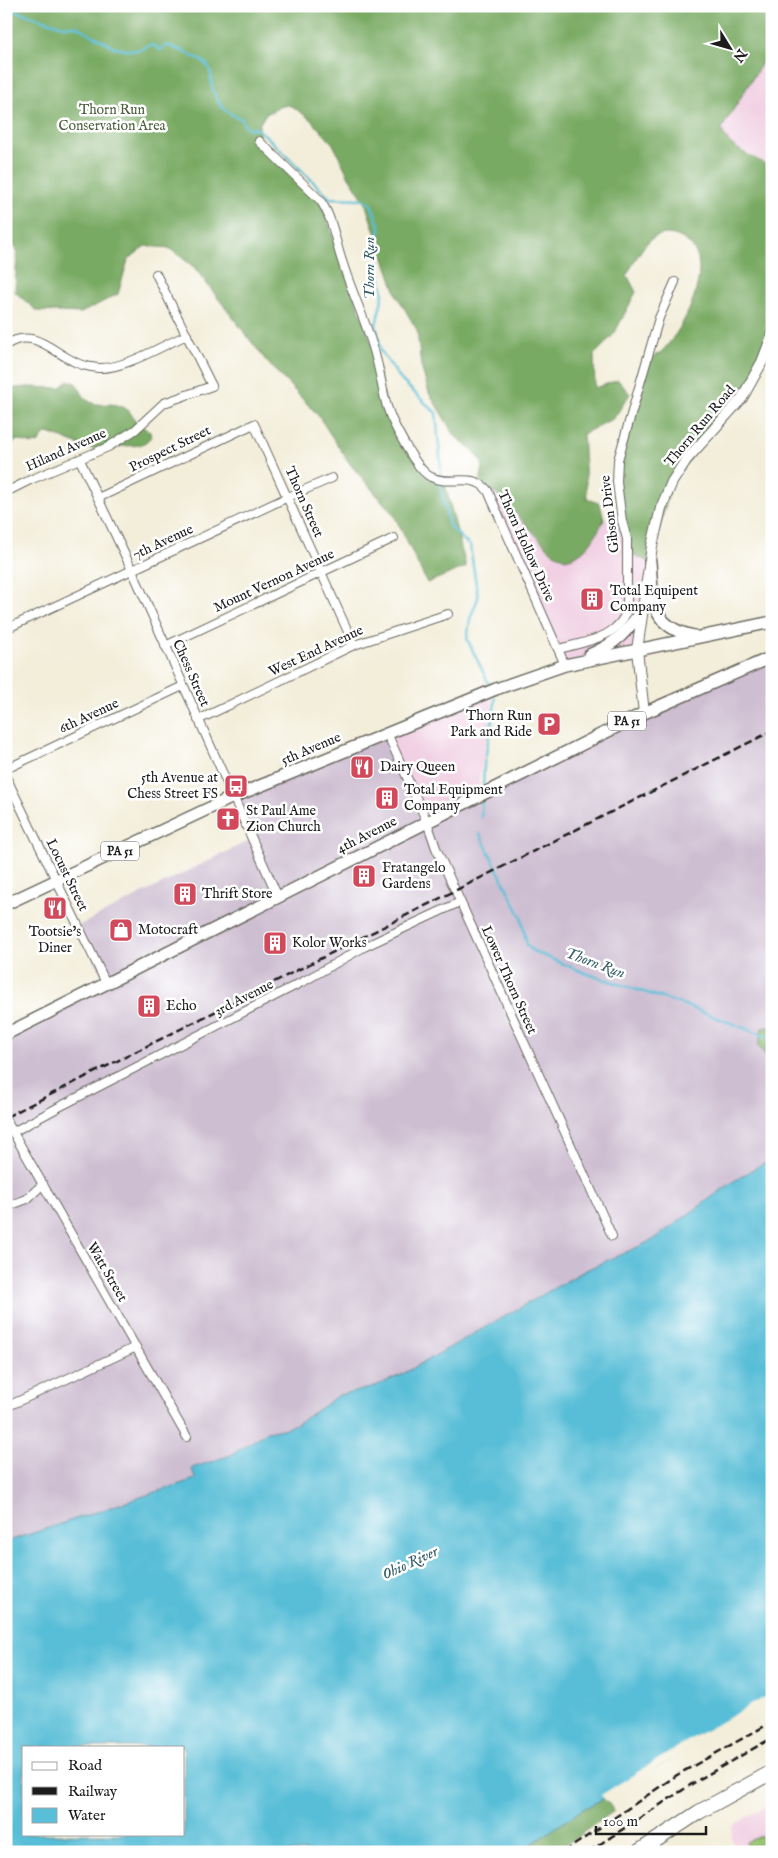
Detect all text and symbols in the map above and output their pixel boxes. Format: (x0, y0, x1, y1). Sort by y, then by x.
north arrow (706, 22, 756, 72)
text: N (729, 44, 751, 65)
park label: Thorn Run Conservation Area (58, 101, 167, 135)
water label: Thorn Run (360, 237, 379, 299)
street label: Thorn Run Road (661, 381, 740, 470)
street label: Prospect Street (126, 421, 214, 476)
street label: Hiland Avenue (23, 424, 110, 476)
street label: Thorn Street (280, 464, 328, 540)
street label: Gibson Drive (596, 474, 624, 554)
street label: Thorn Hollow Drive (493, 488, 559, 605)
street label: 7th Avenue (130, 520, 197, 564)
street label: Mount Vernon Avenue (211, 545, 338, 617)
place label: Total Equipent Company (610, 582, 698, 616)
building icon: Total Equipent Company (579, 586, 605, 612)
street label: West End Avenue (266, 621, 367, 681)
street label: Chess Street (168, 637, 214, 710)
street label: 6th Avenue (56, 694, 122, 738)
place label: Thorn Run Park and Ride (450, 707, 533, 741)
parking icon: Thorn Run Park and Ride (536, 711, 562, 737)
road number: PA 51 (608, 711, 646, 730)
street label: 5th Avenue (278, 728, 344, 770)
restaurant icon: Dairy Queen (349, 754, 375, 780)
place label: Dairy Queen (380, 758, 456, 776)
place label: 5th Avenue at Chess Street FS (127, 769, 218, 803)
bus stop icon: 5th Avenue at Chess Street FS (223, 773, 249, 799)
place label: Total Equipment Company (404, 781, 503, 815)
building icon: Total Equipment Company (374, 785, 400, 811)
place label: St Paul Ame Zion Church (246, 802, 321, 836)
church icon: St Paul Ame Zion Church (215, 806, 241, 832)
street label: 4th Avenue (334, 812, 401, 858)
street label: Locust Street (42, 836, 92, 914)
road number: PA 51 (101, 841, 139, 860)
place label: Fratangelo Gardens (382, 859, 446, 893)
building icon: Fratangelo Gardens (351, 863, 377, 889)
building icon: Thrift Store (172, 881, 198, 907)
place label: Thrift Store (202, 885, 273, 903)
restaurant icon: Tootsie's Diner (42, 895, 68, 921)
shop icon: Motocraft (108, 917, 134, 943)
place label: Motocraft (138, 921, 198, 939)
place label: Tootsie's Diner (29, 923, 81, 957)
street label: Lower Thorn Street (477, 923, 541, 1037)
building icon: Kolor Works (262, 930, 288, 956)
place label: Kolor Works (292, 934, 367, 952)
water label: Thorn Run (562, 943, 628, 983)
street label: 3rd Avenue (212, 975, 277, 1020)
building icon: Echo (136, 993, 162, 1019)
place label: Echo (166, 997, 197, 1015)
street label: Watt Street (83, 1239, 131, 1305)
water label: Ohio River (379, 1541, 442, 1584)
legend (22, 1746, 185, 1836)
text: Road (68, 1756, 103, 1775)
text: Railway (68, 1782, 118, 1801)
scale bar (596, 1803, 706, 1835)
text: Water (68, 1806, 106, 1825)
text: 100 m (603, 1812, 639, 1831)

